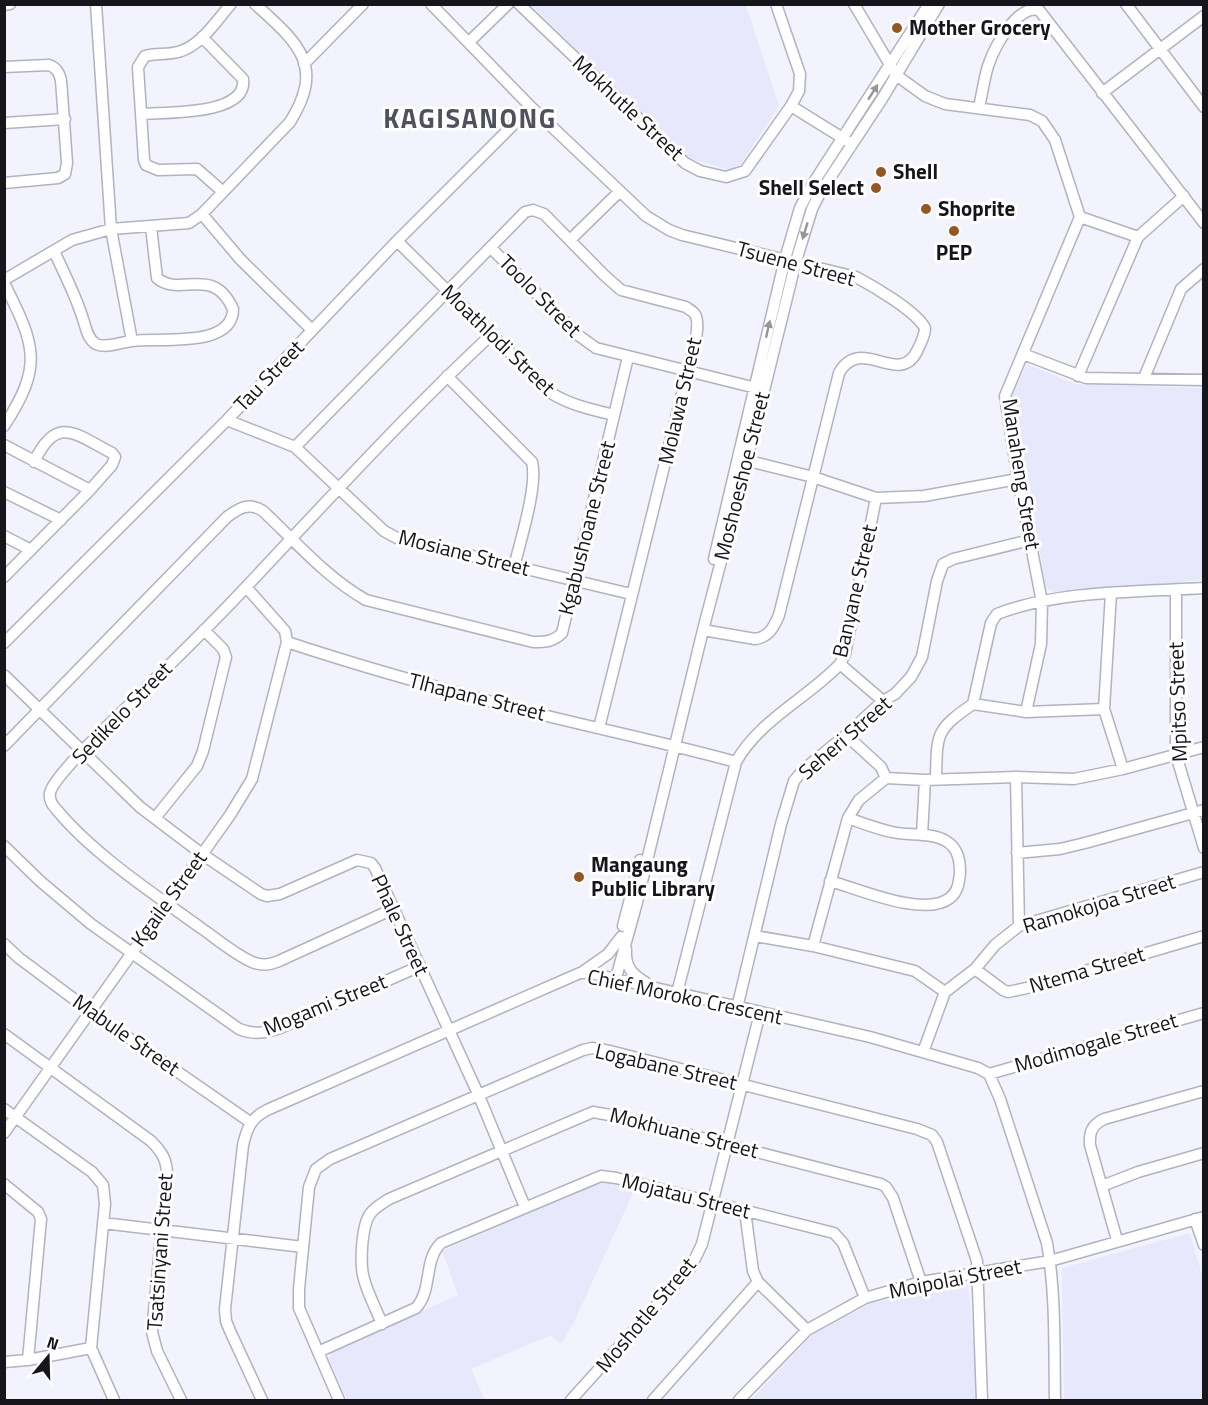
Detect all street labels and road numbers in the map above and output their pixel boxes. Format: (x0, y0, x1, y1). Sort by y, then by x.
street label: Mokhutle Street (566, 47, 692, 168)
street label: Tsuene Street (734, 232, 860, 294)
street label: Toolo Street (492, 246, 590, 345)
street label: Moathlodi Street (434, 276, 564, 403)
street label: Tau Street (226, 332, 311, 419)
street label: Molawa Street (649, 334, 709, 467)
street label: Moshoeshoe Street (705, 387, 778, 563)
street label: Manaheng Street (994, 396, 1050, 552)
street label: Kgabushoane Street (549, 437, 623, 618)
street label: Mosiane Street (395, 520, 534, 584)
street label: Banyane Street (823, 520, 885, 661)
street label: Mpitso Street (1159, 641, 1195, 763)
street label: Sedikelo Street (64, 653, 179, 771)
street label: Tlhapane Street (405, 664, 550, 729)
street label: Seheri Street (791, 687, 899, 787)
street label: Kgaile Street (122, 843, 214, 953)
street label: Ramokojoa Street (1019, 864, 1180, 941)
street label: Phale Street (363, 869, 439, 981)
street label: Ntema Street (1025, 937, 1149, 1001)
street label: Chief Moroko Crescent (585, 960, 786, 1032)
street label: Mogami Street (258, 964, 392, 1043)
street label: Mabule Street (66, 985, 187, 1083)
street label: Modimogale Street (1010, 1003, 1182, 1081)
street label: Logabane Street (592, 1034, 741, 1098)
street label: Mokhuane Street (606, 1098, 763, 1166)
street label: Mojatau Street (619, 1164, 755, 1227)
street label: Tsatsinyani Street (138, 1172, 180, 1332)
street label: Moshotle Street (587, 1249, 704, 1379)
street label: Moipolai Street (886, 1249, 1024, 1307)

